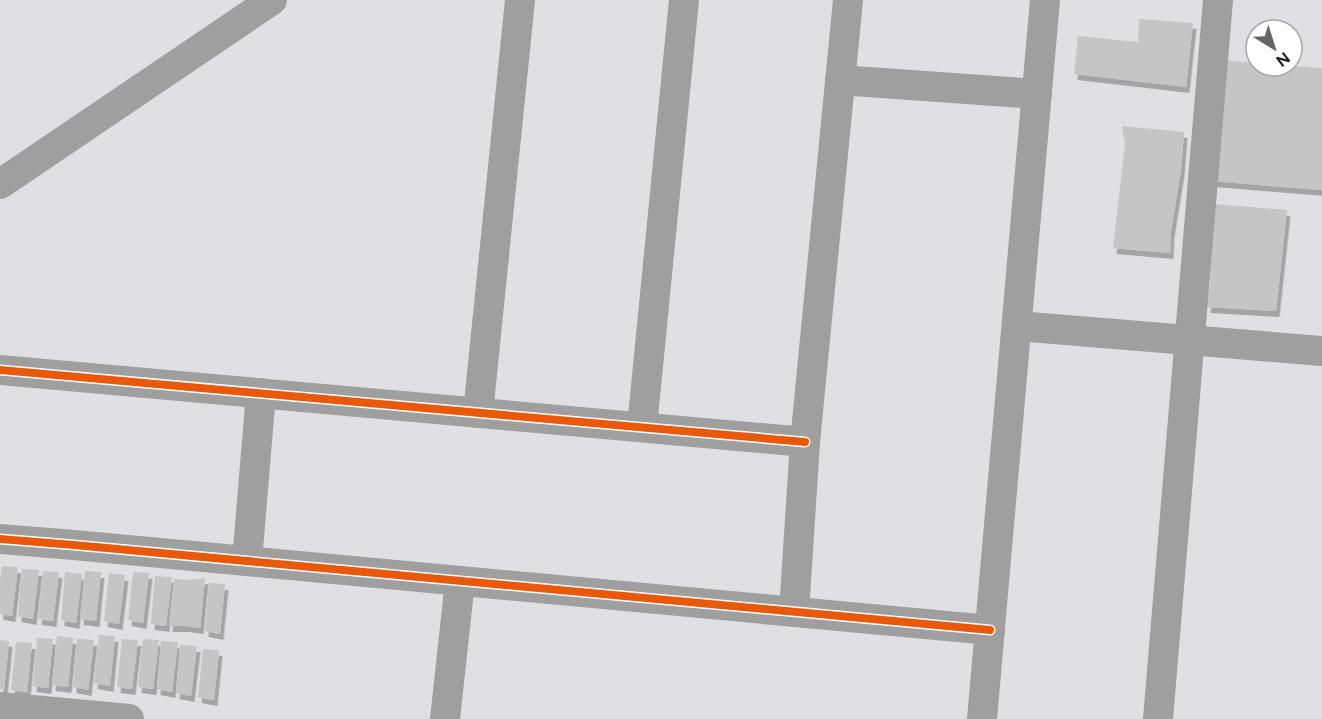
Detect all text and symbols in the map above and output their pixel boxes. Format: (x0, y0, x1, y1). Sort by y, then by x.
north arrow (1244, 18, 1304, 78)
text: N (1272, 48, 1294, 71)

